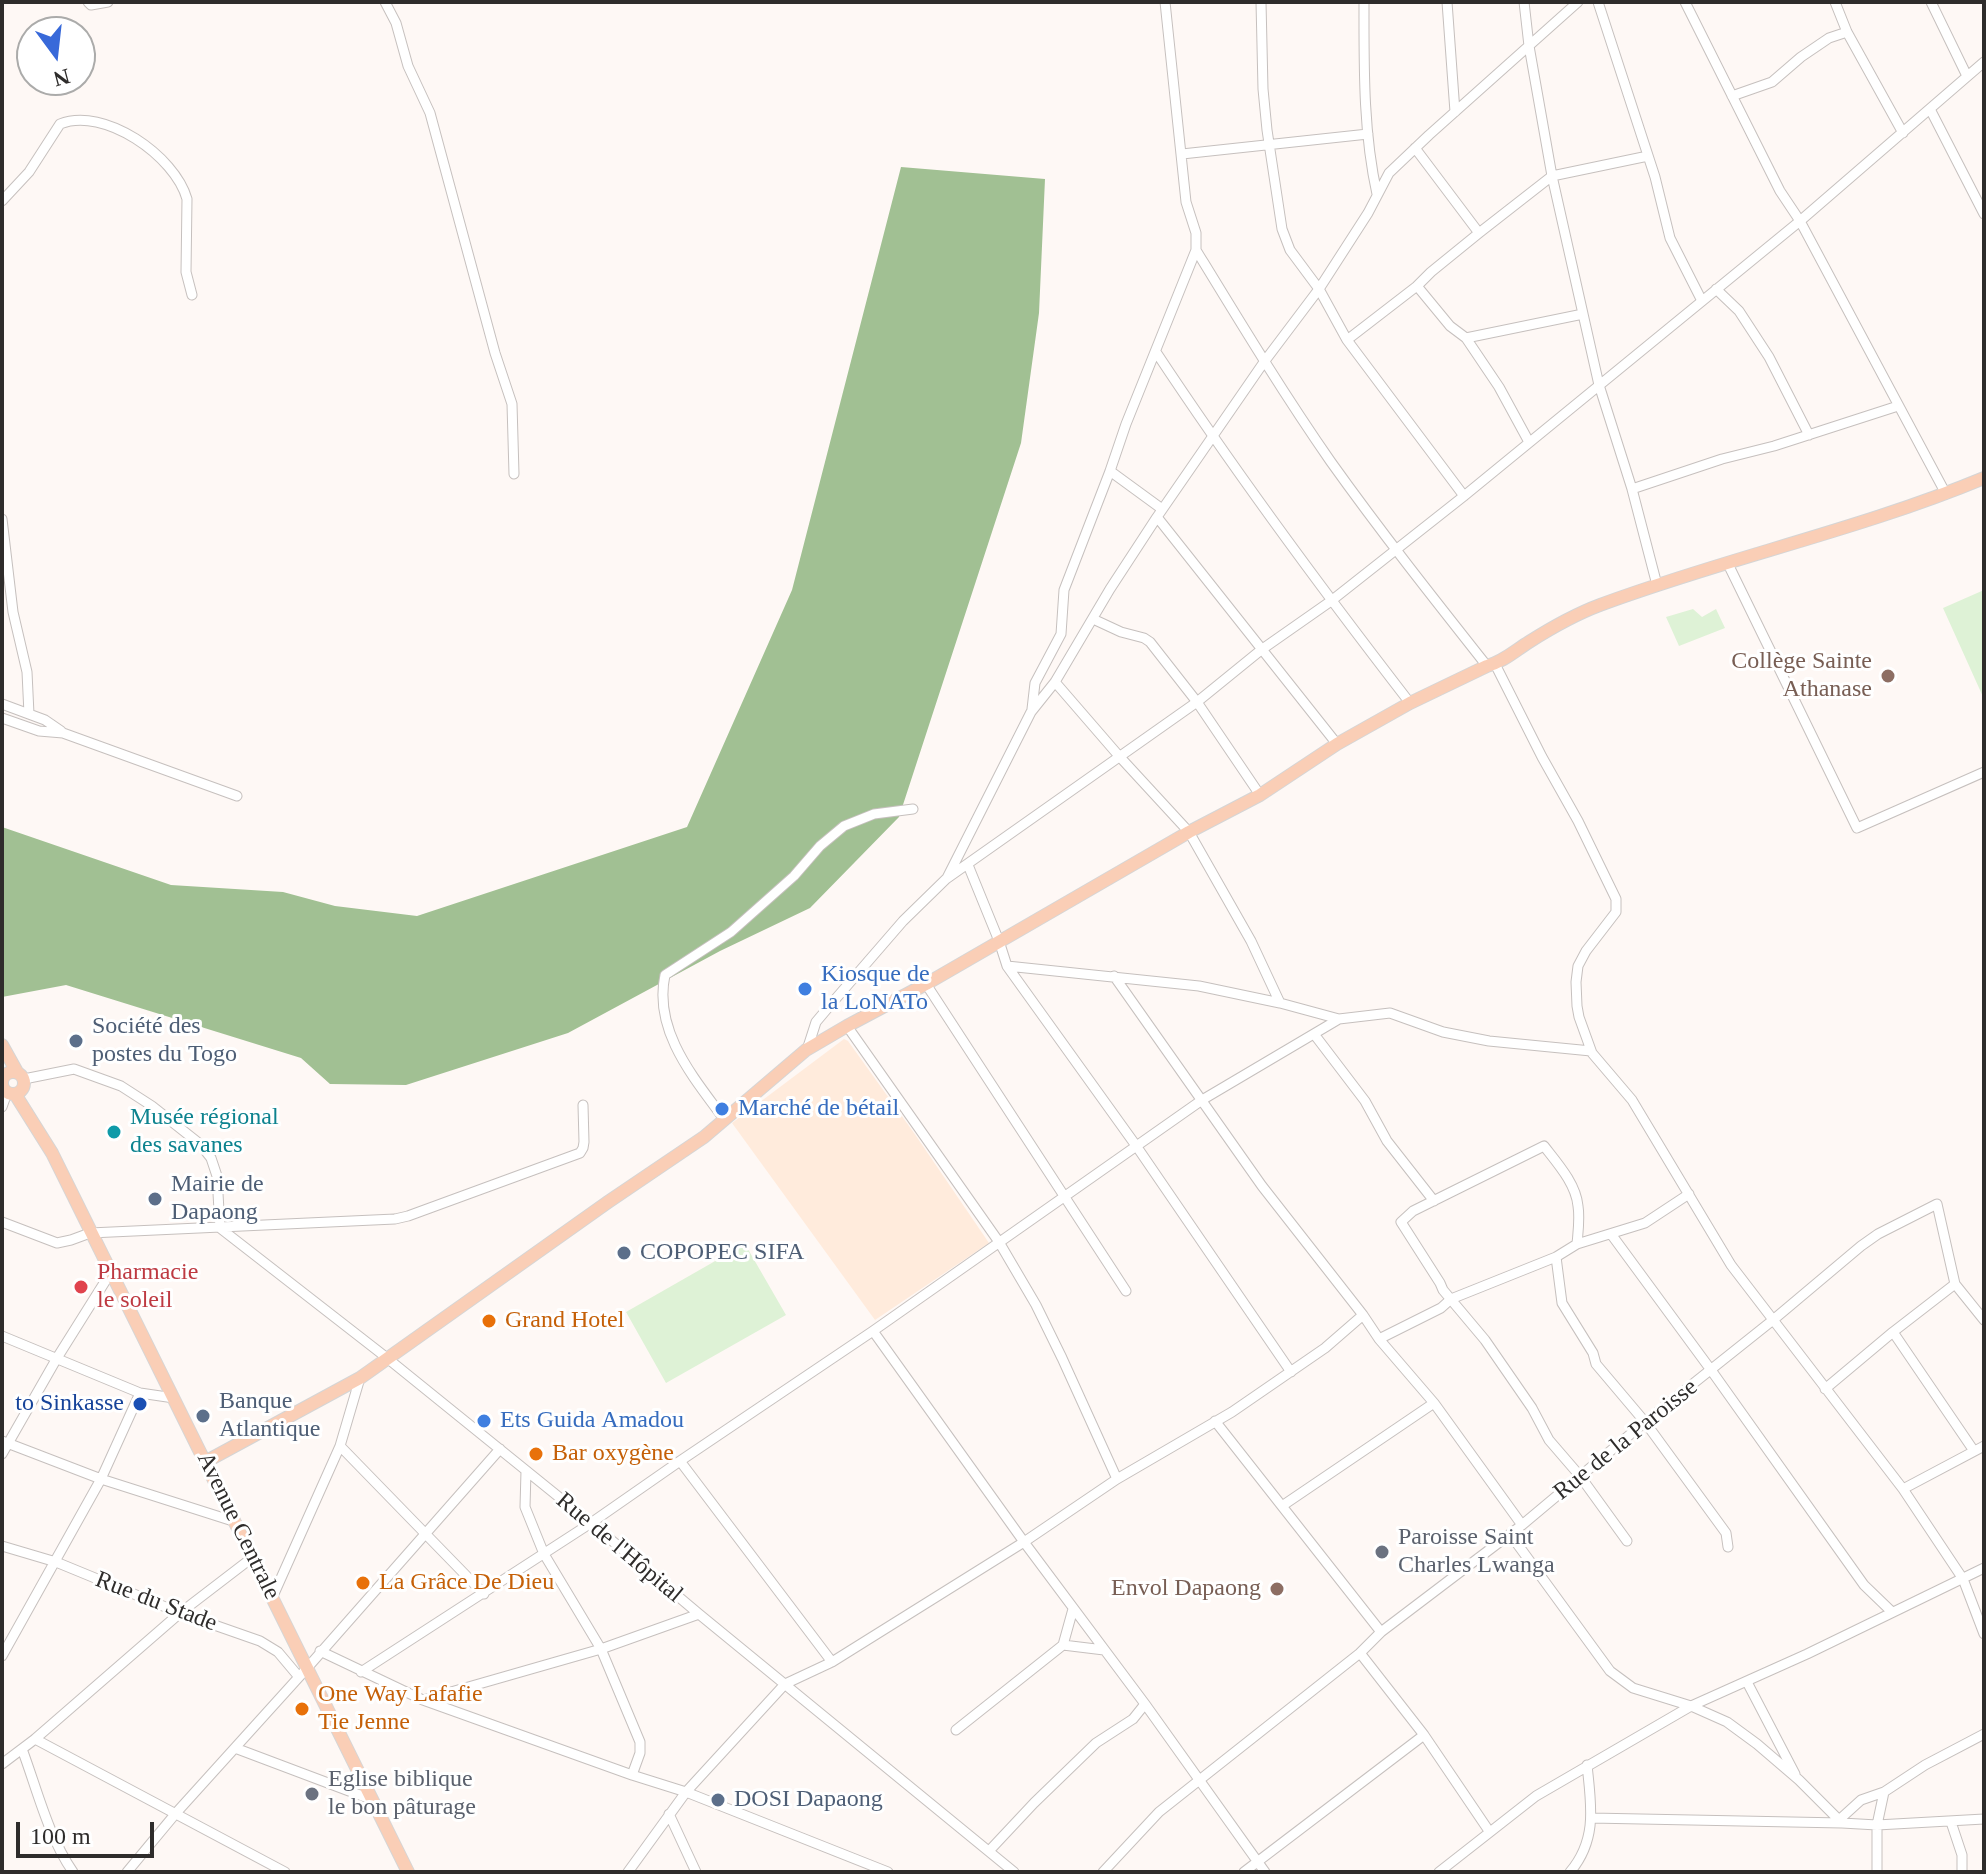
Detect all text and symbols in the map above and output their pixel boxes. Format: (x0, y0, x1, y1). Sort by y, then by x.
north arrow (16, 16, 96, 96)
text: N (51, 64, 73, 92)
place label: Collège Sainte Athanase (1731, 648, 1872, 704)
marker: Collège Sainte Athanase (1879, 667, 1897, 685)
place label: Kiosque de la LoNATo (821, 961, 930, 1017)
marker: Kiosque de la LoNATo (796, 980, 814, 998)
place label: Société des postes du Togo (92, 1013, 237, 1069)
marker: Société des postes du Togo (67, 1032, 85, 1050)
place label: Marché de bétail (738, 1095, 899, 1123)
marker: Marché de bétail (713, 1100, 731, 1118)
place label: Musée régional des savanes (130, 1104, 279, 1160)
marker: Musée régional des savanes (105, 1123, 123, 1141)
place label: Mairie de Dapaong (171, 1171, 264, 1227)
marker: Mairie de Dapaong (146, 1190, 164, 1208)
place label: COPOPEC SIFA (640, 1239, 804, 1267)
marker: COPOPEC SIFA (615, 1244, 633, 1262)
place label: Pharmacie le soleil (97, 1259, 198, 1315)
marker: Pharmacie le soleil (72, 1278, 90, 1296)
place label: Grand Hotel (505, 1307, 624, 1335)
marker: Grand Hotel (480, 1312, 498, 1330)
street label: Rue de la Paroisse (1548, 1373, 1704, 1507)
place label: Banque Atlantique (219, 1388, 320, 1444)
place label: to Sinkasse (15, 1390, 124, 1418)
marker: to Sinkasse (131, 1395, 149, 1413)
marker: Banque Atlantique (194, 1407, 212, 1425)
place label: Ets Guida Amadou (500, 1407, 684, 1435)
marker: Ets Guida Amadou (475, 1412, 493, 1430)
place label: Bar oxygène (552, 1440, 674, 1468)
marker: Bar oxygène (527, 1445, 545, 1463)
street label: Avenue Centrale (190, 1448, 286, 1604)
street label: Rue de l'Hôpital (550, 1487, 688, 1609)
place label: Paroisse Saint Charles Lwanga (1398, 1524, 1555, 1580)
marker: Paroisse Saint Charles Lwanga (1373, 1543, 1391, 1561)
street label: Rue du Stade (91, 1566, 221, 1638)
place label: La Grâce De Dieu (379, 1569, 554, 1597)
marker: La Grâce De Dieu (354, 1574, 372, 1592)
place label: Envol Dapaong (1111, 1575, 1261, 1603)
marker: Envol Dapaong (1268, 1580, 1286, 1598)
place label: One Way Lafafie Tie Jenne (318, 1681, 483, 1737)
marker: One Way Lafafie Tie Jenne (293, 1700, 311, 1718)
place label: Eglise biblique le bon pâturage (328, 1766, 476, 1822)
marker: Eglise biblique le bon pâturage (303, 1785, 321, 1803)
place label: DOSI Dapaong (734, 1786, 883, 1814)
marker: DOSI Dapaong (709, 1791, 727, 1809)
scale bar (20, 1806, 158, 1856)
text: 100 m (30, 1823, 91, 1849)

